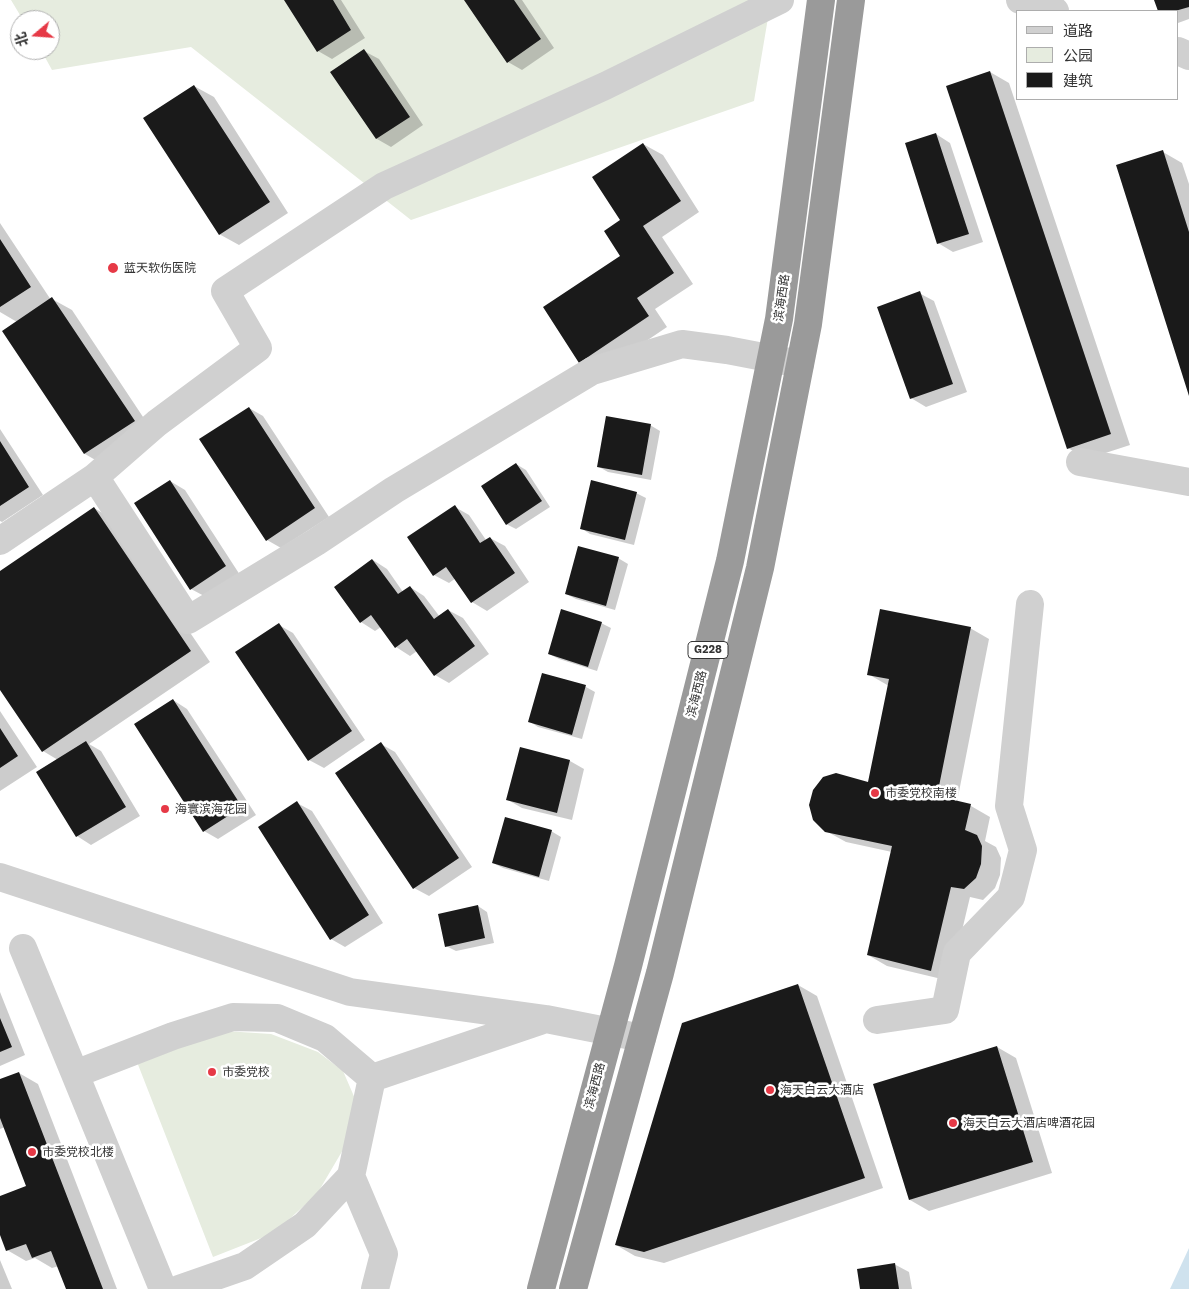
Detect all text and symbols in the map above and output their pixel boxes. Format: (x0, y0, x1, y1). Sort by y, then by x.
north arrow (10, 10, 60, 60)
legend (1016, 10, 1179, 100)
text: 道路 (1063, 22, 1093, 40)
text: 北 (12, 30, 31, 48)
text: 公园 (1063, 47, 1093, 65)
text: 建筑 (1063, 72, 1093, 90)
marker: 蓝天软伤医院 (106, 261, 120, 275)
place label: 蓝天软伤医院 (124, 261, 196, 275)
street label: 滨海西路 (772, 273, 792, 323)
road number: G228 (688, 642, 728, 658)
street label: 滨海西路 (684, 669, 710, 719)
place label: 市委党校南楼 (885, 786, 957, 800)
marker: 市委党校南楼 (869, 787, 881, 799)
place label: 海寰滨海花园 (175, 802, 247, 816)
marker: 海寰滨海花园 (159, 803, 171, 815)
street label: 滨海西路 (582, 1061, 608, 1111)
place label: 市委党校 (222, 1065, 270, 1079)
marker: 市委党校 (206, 1066, 218, 1078)
place label: 海天白云大酒店 (780, 1083, 864, 1097)
marker: 海天白云大酒店 (764, 1084, 776, 1096)
place label: 海天白云大酒店啤酒花园 (963, 1116, 1095, 1130)
marker: 海天白云大酒店啤酒花园 (947, 1117, 959, 1129)
place label: 市委党校北楼 (42, 1145, 114, 1159)
marker: 市委党校北楼 (26, 1146, 38, 1158)

